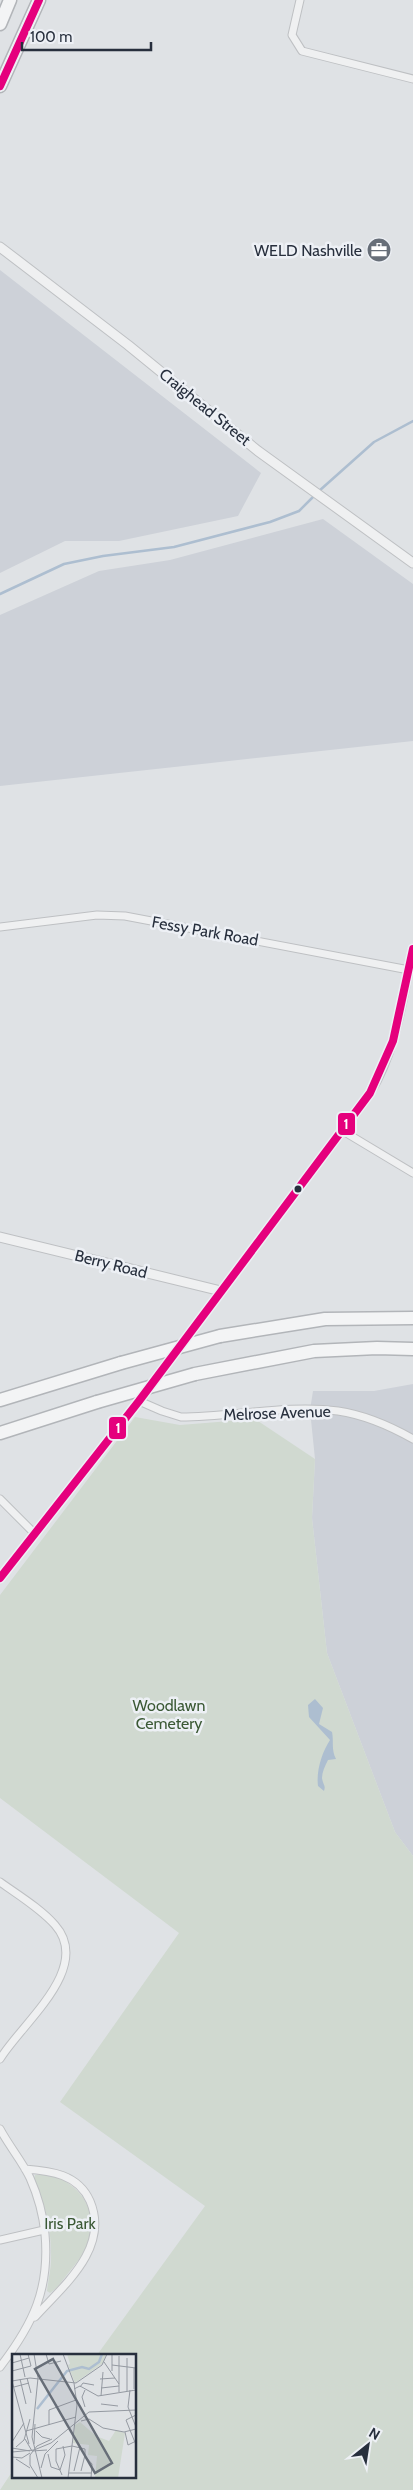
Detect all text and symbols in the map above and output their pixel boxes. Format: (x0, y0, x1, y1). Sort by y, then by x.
scale bar (22, 20, 151, 52)
text: 100 m (30, 28, 72, 46)
office icon: WELD Nashville (366, 237, 392, 263)
place label: WELD Nashville (254, 241, 362, 260)
street label: Craighead Street (156, 364, 255, 450)
street label: Fessy Park Road (150, 912, 260, 950)
line badge: 1 (337, 1112, 356, 1136)
text: 1 (343, 1115, 349, 1133)
unlabelled marker (293, 1184, 303, 1194)
street label: Berry Road (73, 1246, 149, 1282)
street label: Melrose Avenue (223, 1402, 331, 1424)
line badge: 1 (108, 1416, 127, 1440)
text: 1 (115, 1419, 121, 1437)
park label: Woodlawn Cemetery (133, 1696, 205, 1733)
park label: Iris Park (44, 2214, 97, 2233)
inset map (12, 2354, 136, 2478)
north arrow (343, 2420, 393, 2470)
text: N (366, 2423, 383, 2444)

